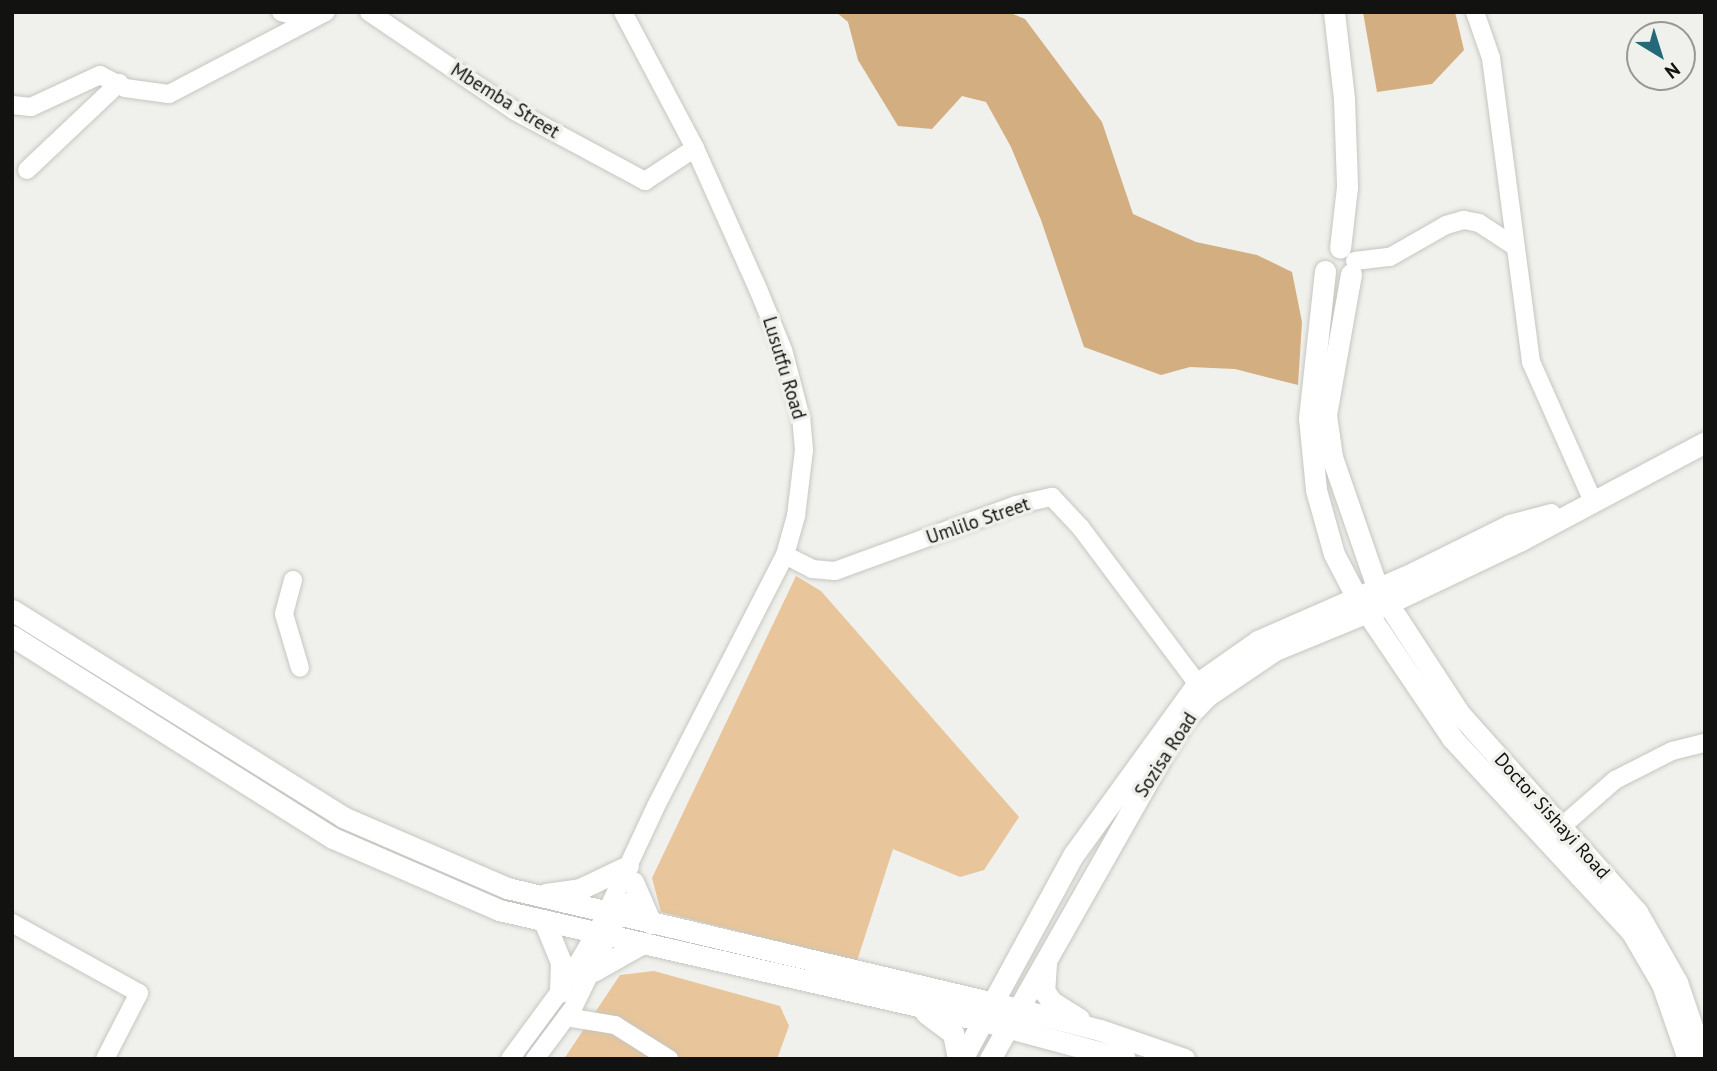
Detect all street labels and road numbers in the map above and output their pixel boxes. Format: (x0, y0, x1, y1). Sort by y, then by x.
street label: Mbemba Street (447, 59, 563, 143)
street label: Lusutfu Road (758, 314, 810, 422)
street label: Umlilo Street (923, 493, 1033, 549)
street label: Sozisa Road (1130, 708, 1202, 802)
street label: Doctor Sishayi Road (1490, 748, 1614, 884)

